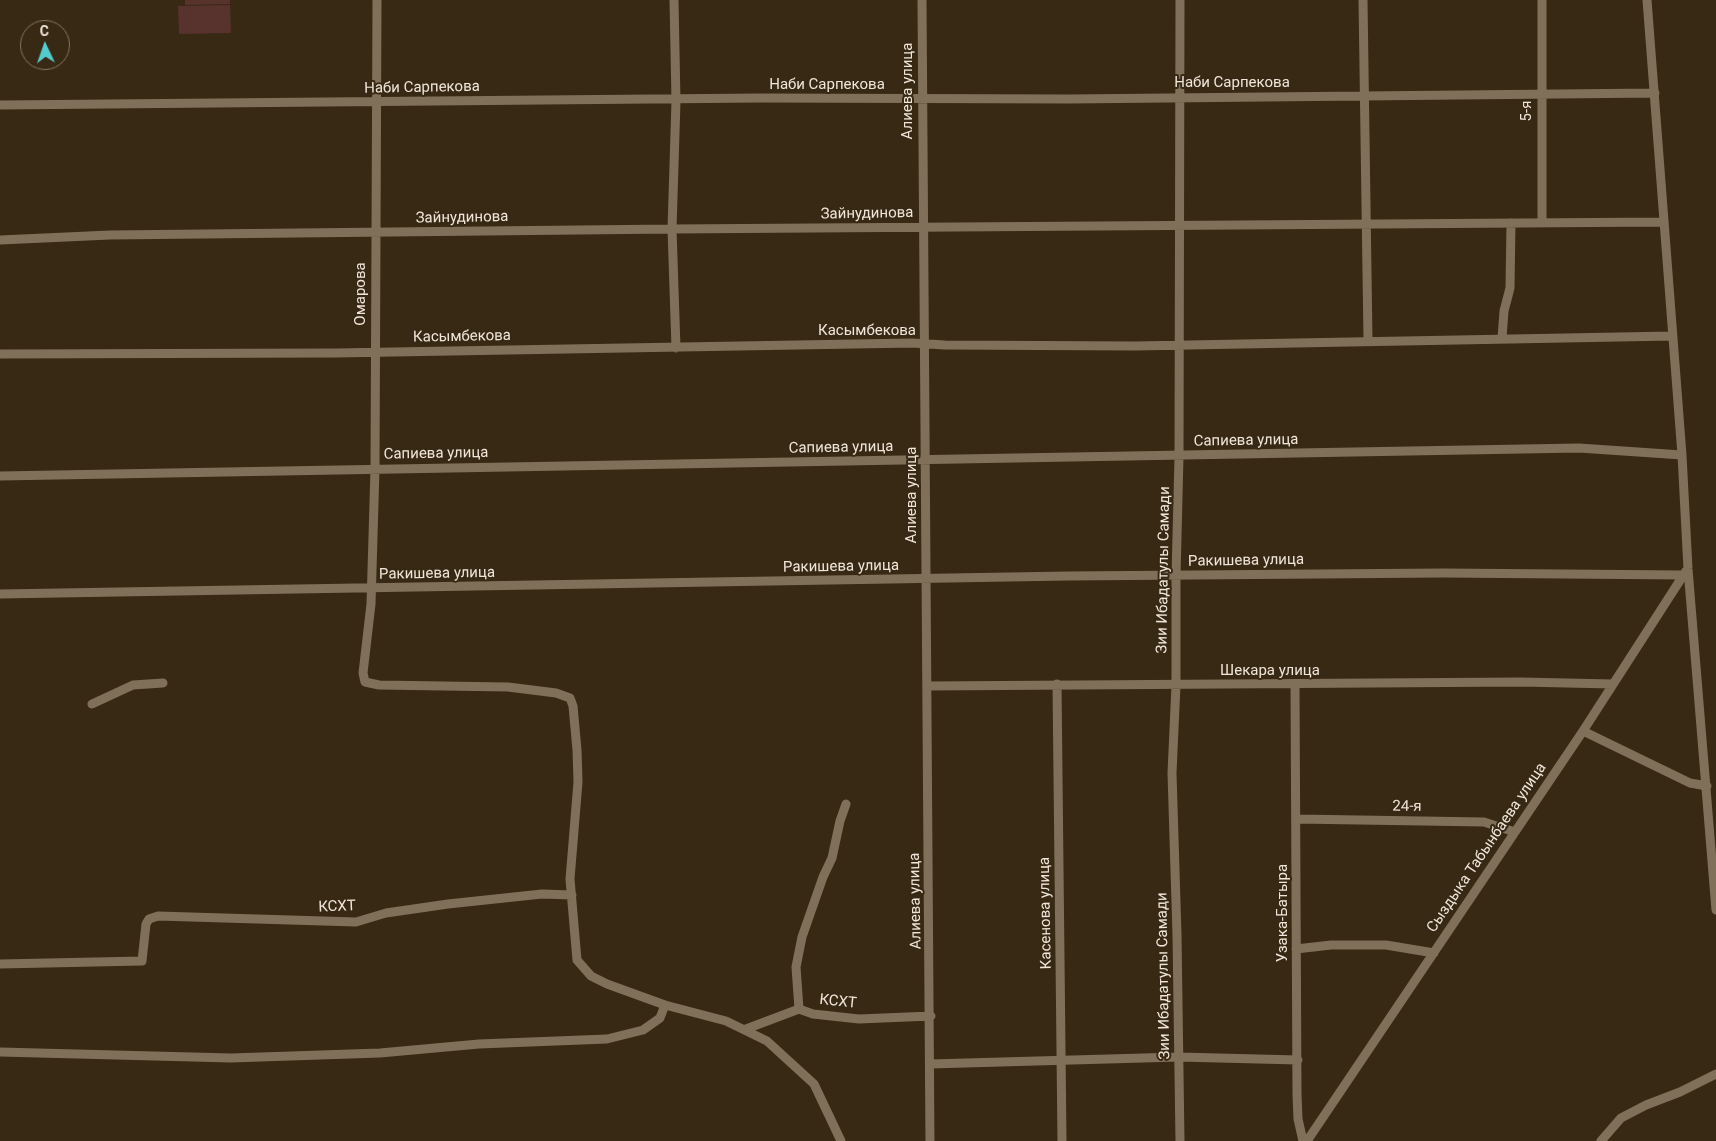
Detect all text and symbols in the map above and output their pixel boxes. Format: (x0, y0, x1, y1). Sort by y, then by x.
north arrow (20, 20, 70, 70)
text: С (39, 23, 49, 39)
street label: Алиева улица (899, 43, 917, 139)
street label: Наби Сарпекова (1174, 74, 1290, 92)
street label: Наби Сарпекова (769, 76, 885, 94)
street label: Наби Сарпекова (364, 78, 480, 98)
street label: 5-я (1518, 101, 1536, 121)
street label: Зайнудинова (820, 204, 914, 224)
street label: Зайнудинова (415, 208, 509, 228)
street label: Омарова (352, 262, 370, 326)
street label: Касымбекова (818, 322, 916, 340)
street label: Касымбекова (413, 327, 511, 347)
street label: Сапиева улица (1193, 431, 1299, 451)
street label: Сапиева улица (788, 438, 894, 458)
street label: Сапиева улица (383, 444, 489, 464)
street label: Алиева улица (903, 447, 921, 543)
street label: Зии Ибадатулы Самади (1154, 486, 1174, 654)
street label: Ракишева улица (1188, 551, 1304, 571)
street label: Ракишева улица (783, 557, 899, 577)
street label: Ракишева улица (379, 564, 495, 584)
street label: Шекара улица (1220, 662, 1320, 680)
street label: Сыздыка Табынбаева улица (1423, 760, 1551, 936)
street label: 24-я (1392, 798, 1422, 816)
street label: Алиева улица (906, 852, 926, 950)
street label: Касенова улица (1036, 857, 1056, 969)
street label: Узака-Батыра (1274, 864, 1292, 962)
street label: Зии Ибадатулы Самади (1154, 892, 1174, 1060)
street label: КСХТ (318, 897, 356, 917)
street label: КСХТ (818, 991, 858, 1013)

